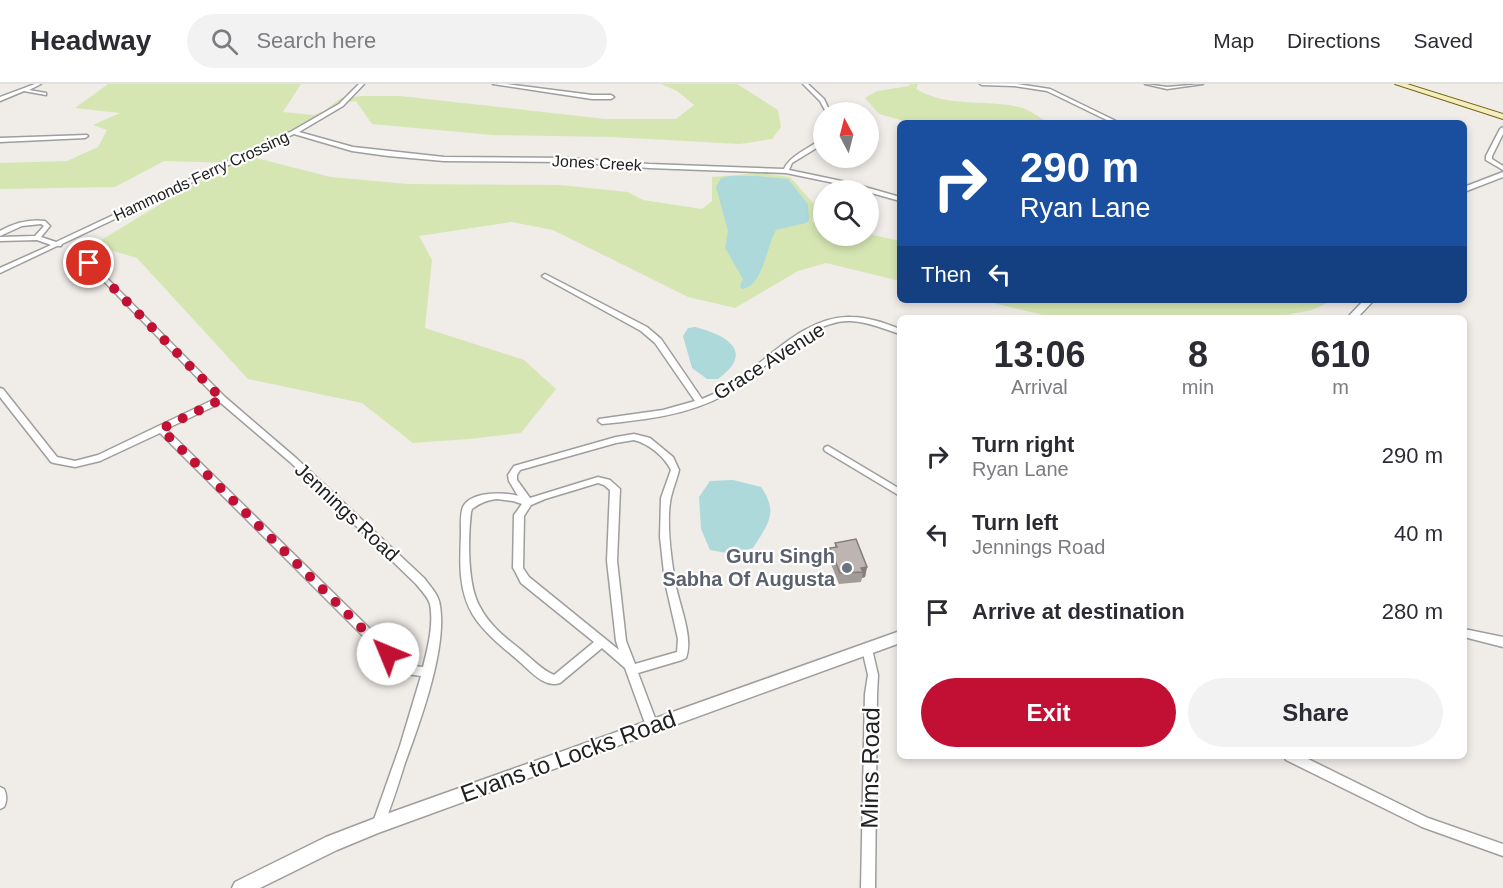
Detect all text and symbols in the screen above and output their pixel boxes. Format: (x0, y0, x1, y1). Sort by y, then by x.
search box (187, 14, 607, 68)
text: Headway (30, 25, 151, 56)
icon: search (208, 25, 241, 58)
text: Search here (256, 28, 376, 53)
text: Map (1213, 29, 1254, 52)
text: Directions (1287, 29, 1380, 52)
text: Saved (1413, 29, 1473, 52)
north arrow (813, 102, 879, 168)
map controls (813, 102, 879, 246)
street label: Hammonds Ferry Crossing (111, 128, 291, 224)
icon: right (921, 144, 999, 222)
text: 290 m (1020, 144, 1139, 191)
street label: Jones Creek (552, 152, 643, 174)
button: search (813, 180, 879, 246)
text: Ryan Lane (1020, 193, 1151, 223)
pin (63, 237, 114, 288)
icon: arrive (72, 246, 105, 279)
icon: left (983, 258, 1016, 291)
text: Then (921, 262, 971, 287)
street label: Grace Avenue (710, 318, 828, 404)
text: 13:06 (993, 334, 1085, 375)
text: 8 (1188, 334, 1208, 375)
text: 610 (1310, 334, 1371, 375)
text: Arrival (1011, 376, 1068, 398)
text: min (1182, 376, 1214, 398)
text: m (1332, 376, 1349, 398)
text: Turn right (972, 432, 1074, 457)
icon: right (921, 440, 954, 473)
text: 290 m (1382, 443, 1443, 468)
street label: Jennings Road (291, 458, 403, 566)
text: Ryan Lane (972, 458, 1069, 480)
text: Turn left (972, 510, 1058, 535)
icon: left (921, 518, 954, 551)
text: 40 m (1394, 521, 1443, 546)
text: Jennings Road (972, 536, 1105, 558)
place label: Guru Singh Sabha Of Augusta (662, 545, 836, 590)
marker: Guru Singh Sabha Of Augusta (840, 561, 854, 575)
icon: arrive (921, 596, 954, 629)
text: Arrive at destination (972, 599, 1185, 624)
text: 280 m (1382, 599, 1443, 624)
position arrow (356, 622, 420, 686)
button: Exit (921, 678, 1176, 747)
button: Share (1188, 678, 1443, 747)
street label: Evans to Locks Road (457, 705, 679, 807)
street label: Mims Road (855, 707, 885, 829)

